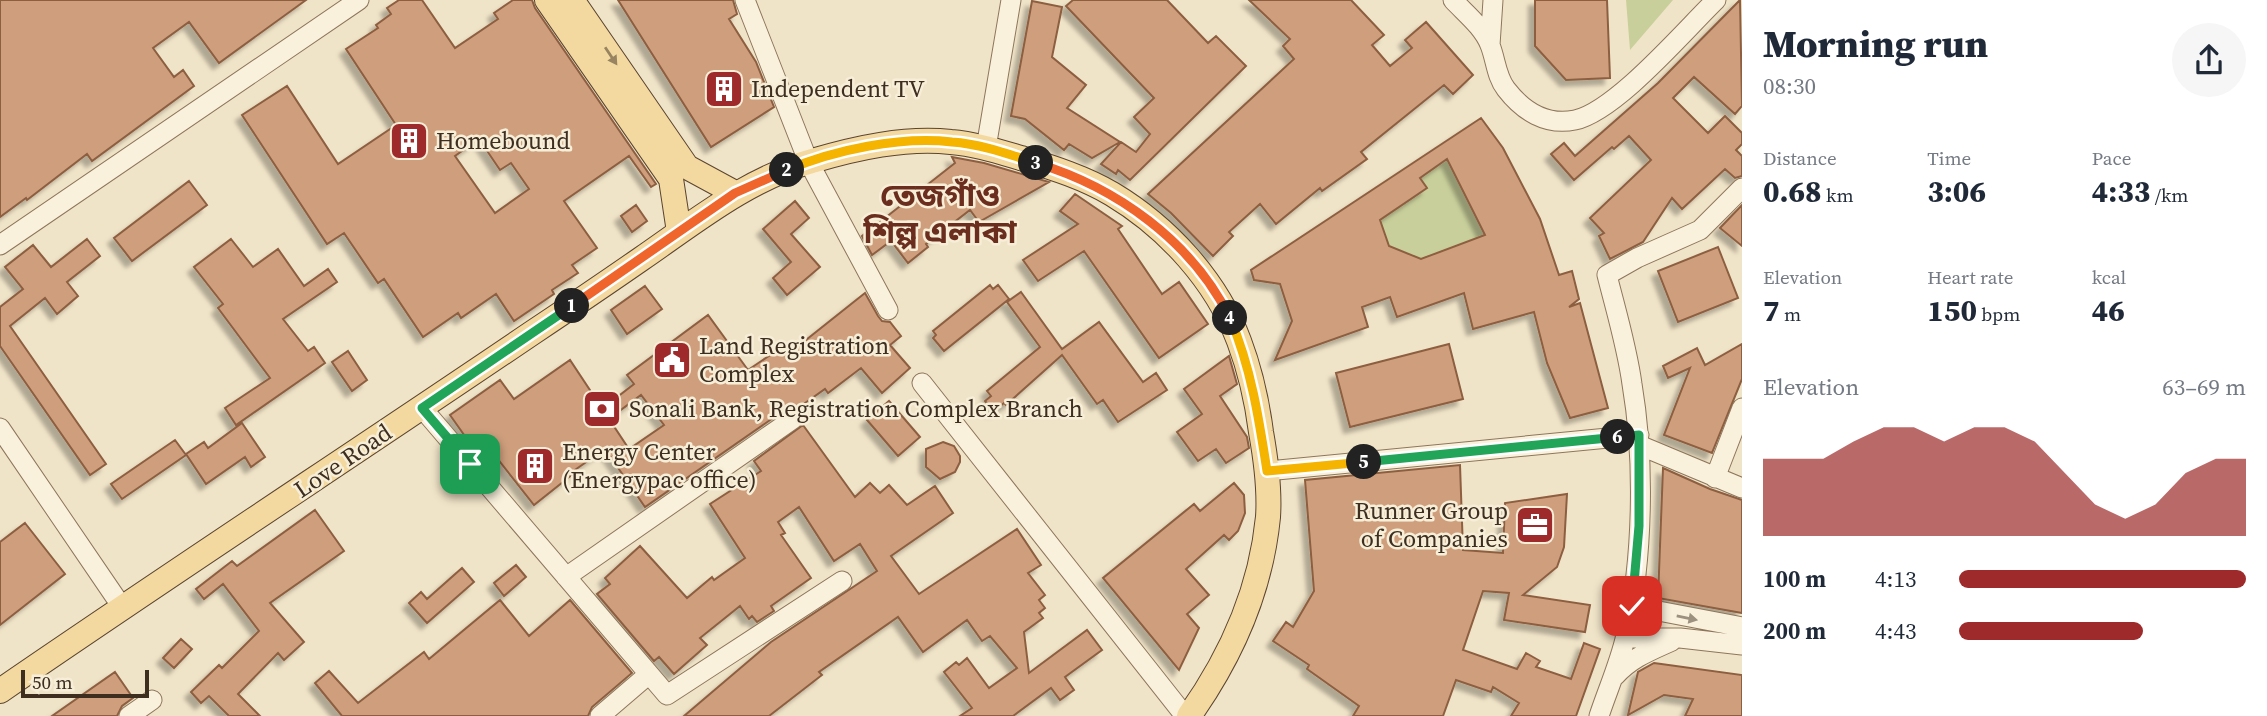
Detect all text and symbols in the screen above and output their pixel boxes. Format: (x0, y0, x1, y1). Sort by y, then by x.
text: Morning run (1763, 18, 1988, 70)
button: share (2172, 23, 2246, 97)
one-way arrow (604, 47, 617, 66)
building icon: Independent TV (703, 68, 745, 110)
text: 08:30 (1763, 70, 1816, 102)
place label: Independent TV (751, 72, 925, 105)
building icon: Homebound (388, 120, 430, 162)
place label: Homebound (436, 124, 571, 157)
text: Distance (1763, 145, 1837, 171)
text: Time (1927, 145, 1971, 171)
text: Pace (2092, 145, 2131, 171)
pin: 3 (1018, 146, 1054, 180)
text: 3 (1030, 149, 1041, 175)
pin: 2 (770, 152, 804, 188)
text: 2 (781, 156, 792, 182)
text: 0.68 (1763, 171, 1822, 212)
text: 3:06 (1927, 171, 1986, 212)
text: 4:33 (2092, 171, 2150, 212)
district label: তেজগাঁও শিল্প এলাকা (862, 173, 1017, 254)
text: km (1822, 182, 1854, 208)
text: /km (2150, 182, 2188, 208)
text: Elevation (1763, 264, 1842, 290)
text: Heart rate (1927, 264, 2013, 290)
text: kcal (2092, 264, 2126, 290)
pin: 1 (554, 288, 590, 324)
text: 7 (1763, 290, 1780, 331)
text: 150 (1927, 290, 1977, 331)
text: 46 (2092, 290, 2125, 331)
text: 1 (566, 292, 577, 318)
pin: 4 (1212, 300, 1248, 336)
text: m (1780, 301, 1801, 327)
text: bpm (1977, 301, 2020, 327)
text: 4 (1224, 304, 1235, 330)
place label: Land Registration Complex (699, 329, 889, 390)
public building icon: Land Registration Complex (651, 339, 693, 381)
text: Elevation (1763, 371, 1859, 403)
text: 63–69 m (2162, 371, 2246, 403)
bank icon: Sonali Bank, Registration Complex Branch (581, 388, 623, 430)
place label: Sonali Bank, Registration Complex Branch (629, 392, 1083, 425)
street label: Love Road (287, 416, 398, 505)
pin: 6 (1600, 420, 1636, 454)
text: 6 (1612, 423, 1623, 449)
pin (440, 434, 500, 494)
place label: Energy Center (Energypac office) (562, 435, 757, 496)
pin: 5 (1346, 444, 1382, 480)
icon: arrive (451, 445, 489, 483)
building icon: Energy Center (Energypac office) (514, 445, 556, 487)
text: 5 (1358, 448, 1369, 474)
place label: Runner Group of Companies (1355, 494, 1508, 555)
office icon: Runner Group of Companies (1514, 504, 1556, 546)
text: 100 m (1763, 563, 1826, 595)
text: 4:13 (1875, 563, 1916, 595)
pin (1602, 576, 1662, 636)
icon: check (1613, 587, 1651, 625)
one-way arrow (1676, 612, 1698, 623)
text: 200 m (1763, 615, 1826, 647)
text: 4:43 (1875, 615, 1916, 647)
scale bar (21, 667, 149, 699)
text: 50 m (32, 669, 73, 695)

